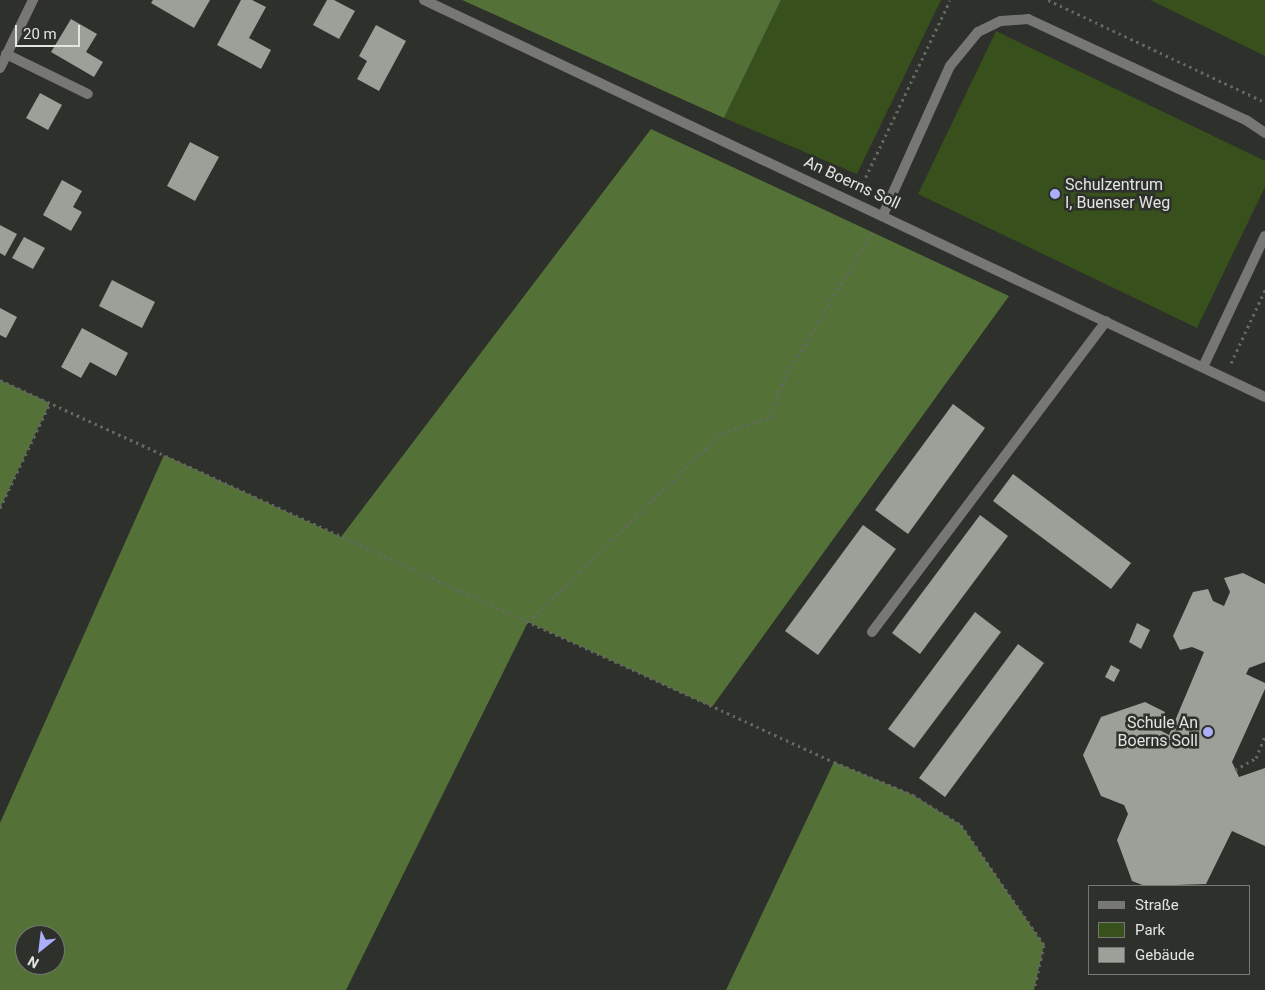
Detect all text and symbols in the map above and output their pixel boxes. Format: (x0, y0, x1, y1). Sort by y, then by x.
scale bar (18, 15, 82, 47)
text: 20 m (23, 25, 57, 43)
street label: An Boerns Soll (801, 152, 903, 214)
place label: Schulzentrum I, Buenser Weg (1065, 175, 1170, 213)
marker: Schulzentrum I, Buenser Weg (1049, 188, 1061, 200)
place label: Schule An Boerns Soll (1118, 713, 1198, 751)
marker: Schule An Boerns Soll (1202, 726, 1214, 738)
legend (1088, 885, 1250, 975)
text: Straße (1135, 896, 1179, 914)
text: Park (1135, 921, 1165, 939)
north arrow (15, 925, 65, 975)
text: Gebäude (1135, 946, 1194, 964)
text: N (25, 953, 41, 972)

